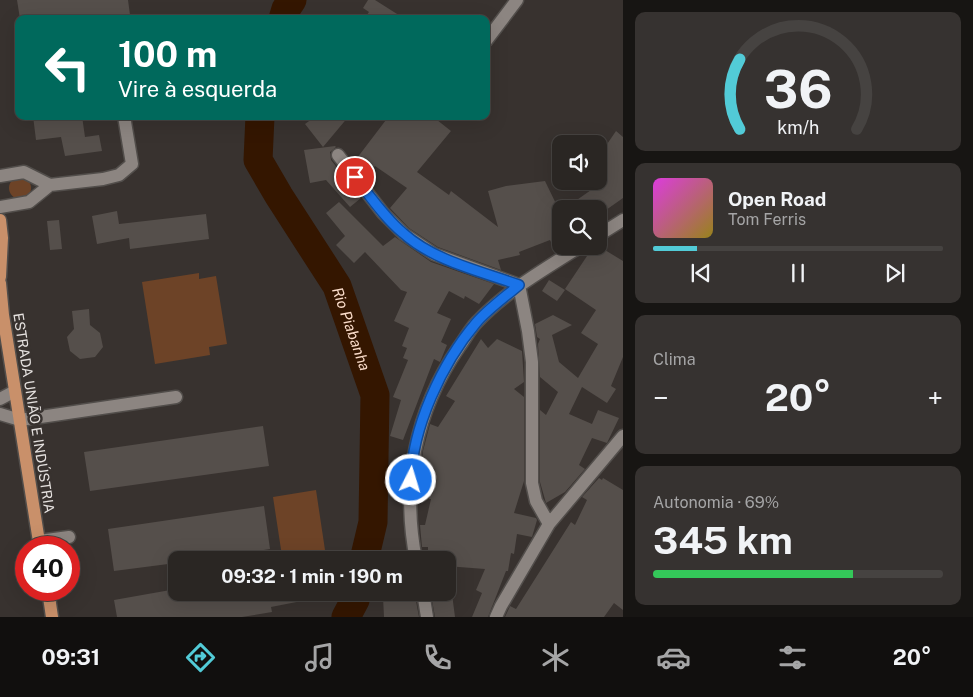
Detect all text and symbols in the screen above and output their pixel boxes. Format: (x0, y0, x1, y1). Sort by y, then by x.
text: 100 m (118, 34, 217, 75)
icon: left (35, 35, 100, 100)
text: 36 (764, 59, 832, 120)
text: Vire à esquerda (118, 76, 277, 102)
text: km/h (777, 117, 819, 138)
map controls (552, 135, 607, 255)
button: sound (552, 135, 607, 190)
pin (334, 156, 376, 198)
icon: arrive (341, 163, 369, 191)
text: Open Road (728, 188, 826, 210)
button: search (552, 200, 607, 255)
text: Tom Ferris (728, 210, 806, 229)
icon: previous (687, 259, 715, 287)
icon: pause (784, 259, 812, 287)
icon: next (881, 259, 909, 287)
water label: Rio Piabanha (329, 285, 374, 373)
street label: ESTRADA UNIÃO E INDÚSTRIA (10, 311, 60, 514)
text: Clima (653, 350, 696, 369)
text: 20° (765, 375, 831, 420)
text: − (653, 381, 669, 414)
text: + (927, 381, 943, 414)
position arrow (384, 453, 436, 505)
text: Autonomia · 69% (653, 493, 779, 512)
text: 345 km (653, 518, 793, 563)
speed limit sign: 40 (15, 536, 80, 601)
text: 09:32 · 1 min · 190 m (221, 565, 403, 587)
icon: directions (183, 640, 218, 675)
icon: music (302, 640, 337, 675)
icon: phone (420, 640, 455, 675)
icon: climate (538, 640, 573, 675)
icon: car (656, 640, 691, 675)
icon: filters (775, 640, 810, 675)
text: 09:31 (42, 644, 100, 670)
text: 20° (893, 644, 931, 670)

